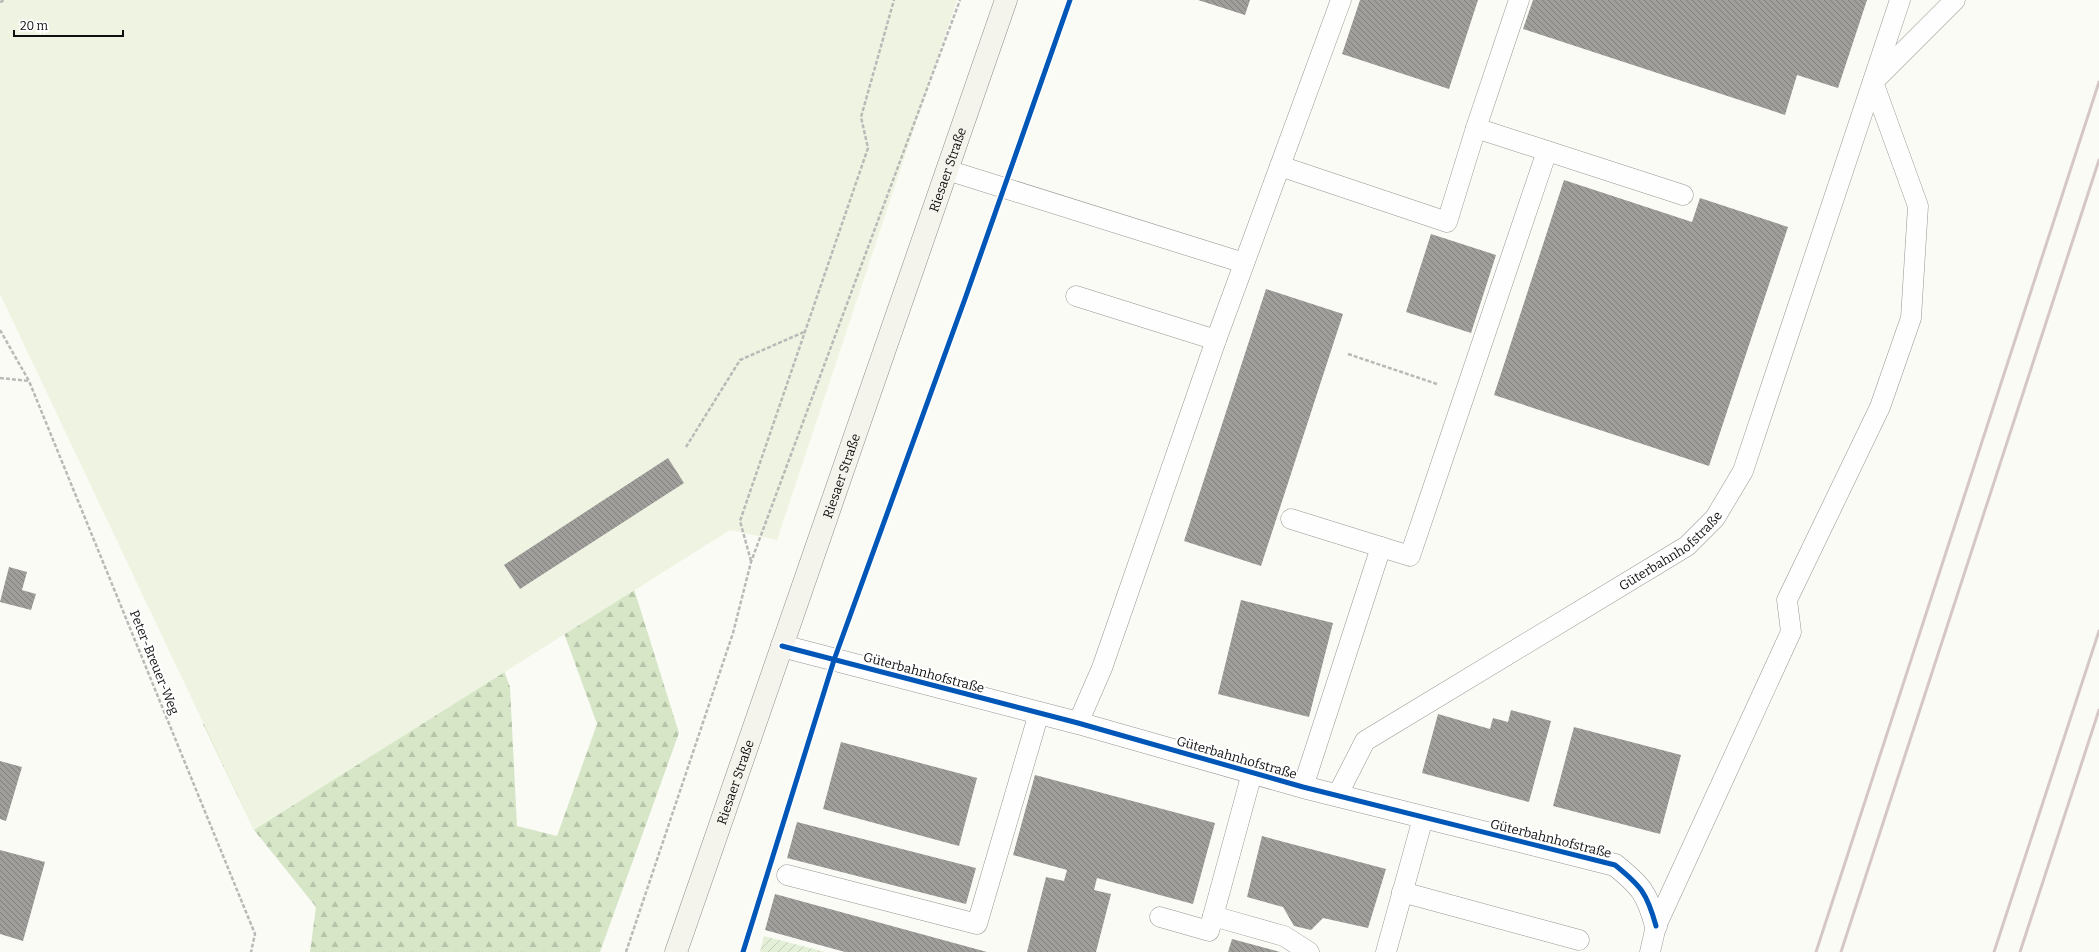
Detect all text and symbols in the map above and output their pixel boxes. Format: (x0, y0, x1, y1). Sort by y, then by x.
scale bar (14, 12, 123, 38)
text: 20 m (20, 19, 49, 33)
street label: Riesaer Straße (926, 126, 969, 214)
street label: Riesaer Straße (820, 432, 863, 520)
street label: Güterbahnhofstraße (1616, 509, 1725, 593)
street label: Peter-Breuer-Weg (127, 608, 182, 717)
street label: Güterbahnhofstraße (862, 649, 986, 696)
street label: Güterbahnhofstraße (1175, 733, 1299, 782)
street label: Riesaer Straße (714, 738, 757, 826)
street label: Güterbahnhofstraße (1489, 816, 1613, 861)

